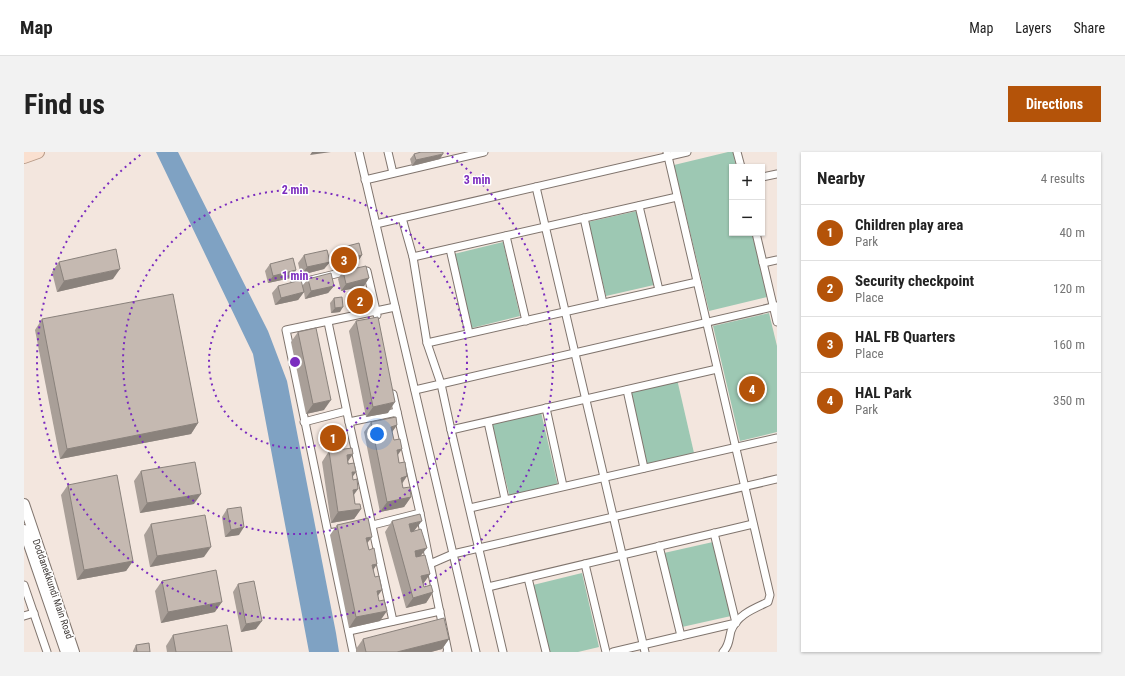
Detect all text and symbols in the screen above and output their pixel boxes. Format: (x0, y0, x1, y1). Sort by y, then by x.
text: Map (20, 16, 53, 39)
text: Map (969, 20, 993, 36)
text: Layers (1015, 20, 1052, 36)
text: Share (1074, 20, 1105, 36)
button: Directions (1008, 86, 1101, 122)
text: Find us (24, 88, 105, 121)
map controls (729, 164, 765, 236)
button: + (729, 164, 765, 200)
text: Nearby (817, 168, 865, 188)
text: 4 results (1041, 171, 1085, 186)
text: 3 min (464, 173, 490, 187)
text: 2 min (282, 183, 308, 197)
button: − (729, 200, 765, 236)
text: Children play area (855, 216, 963, 234)
text: 1 (827, 225, 833, 240)
text: 40 m (1059, 225, 1085, 240)
text: Park (855, 234, 878, 249)
pin: 3 (331, 245, 357, 275)
text: 1 min (282, 269, 308, 283)
text: Security checkpoint (855, 272, 974, 290)
text: 2 (827, 281, 833, 296)
text: 120 m (1053, 281, 1085, 296)
pin: 2 (347, 286, 373, 316)
text: Place (855, 290, 884, 305)
text: HAL FB Quarters (855, 328, 955, 346)
text: 3 (827, 337, 833, 352)
text: 160 m (1053, 337, 1085, 352)
text: Place (855, 346, 884, 361)
centre of rings (288, 355, 302, 369)
pin: 4 (739, 374, 765, 404)
text: HAL Park (855, 384, 912, 402)
text: 4 (827, 393, 833, 408)
text: 350 m (1053, 393, 1085, 408)
text: Park (855, 402, 878, 417)
pin: 1 (320, 423, 346, 453)
your location (367, 424, 387, 444)
street label: Doddanekkundi Main Road (31, 538, 75, 640)

